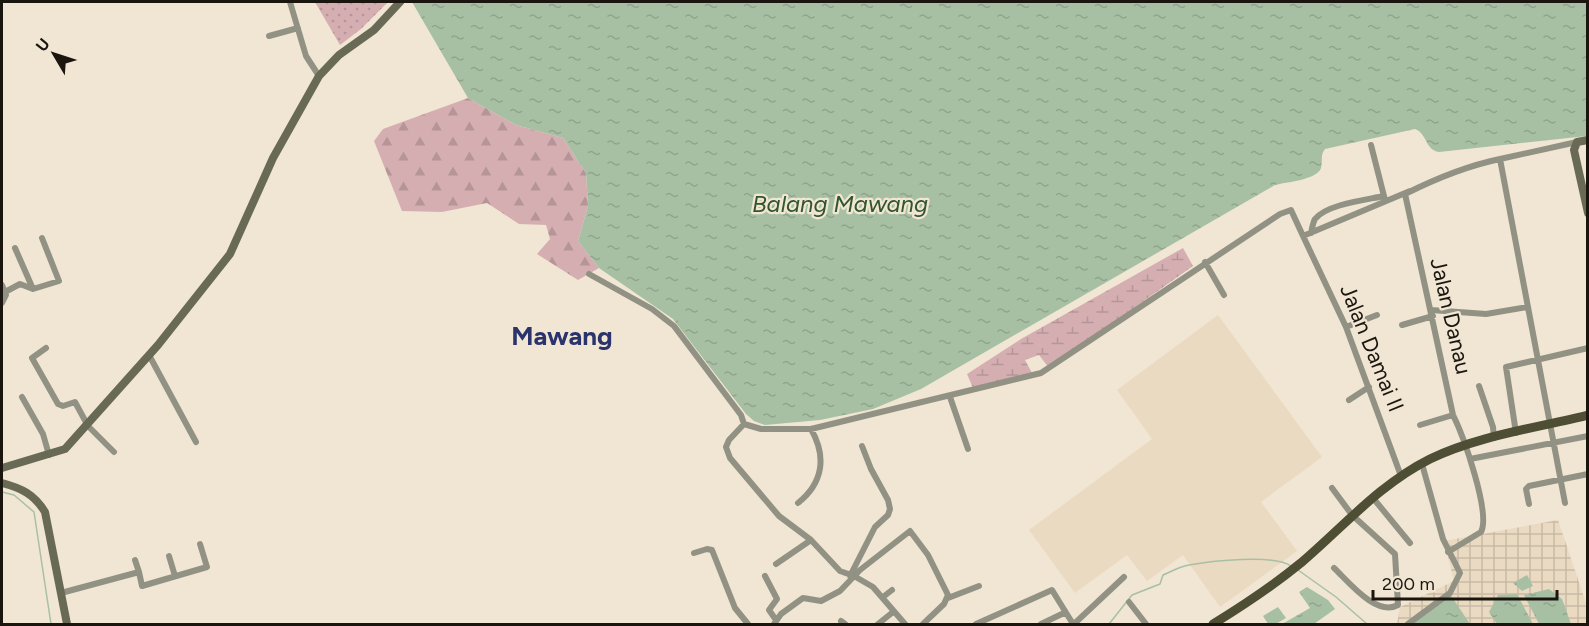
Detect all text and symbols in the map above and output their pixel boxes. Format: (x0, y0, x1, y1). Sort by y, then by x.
north arrow (24, 24, 84, 84)
text: U (32, 35, 54, 55)
water label: Balang Mawang (752, 189, 928, 218)
street label: Jalan Danau (1425, 255, 1477, 377)
street label: Jalan Damai II (1334, 280, 1410, 416)
district label: Mawang (511, 320, 613, 352)
scale bar (1373, 563, 1558, 601)
text: 200 m (1382, 573, 1435, 595)

